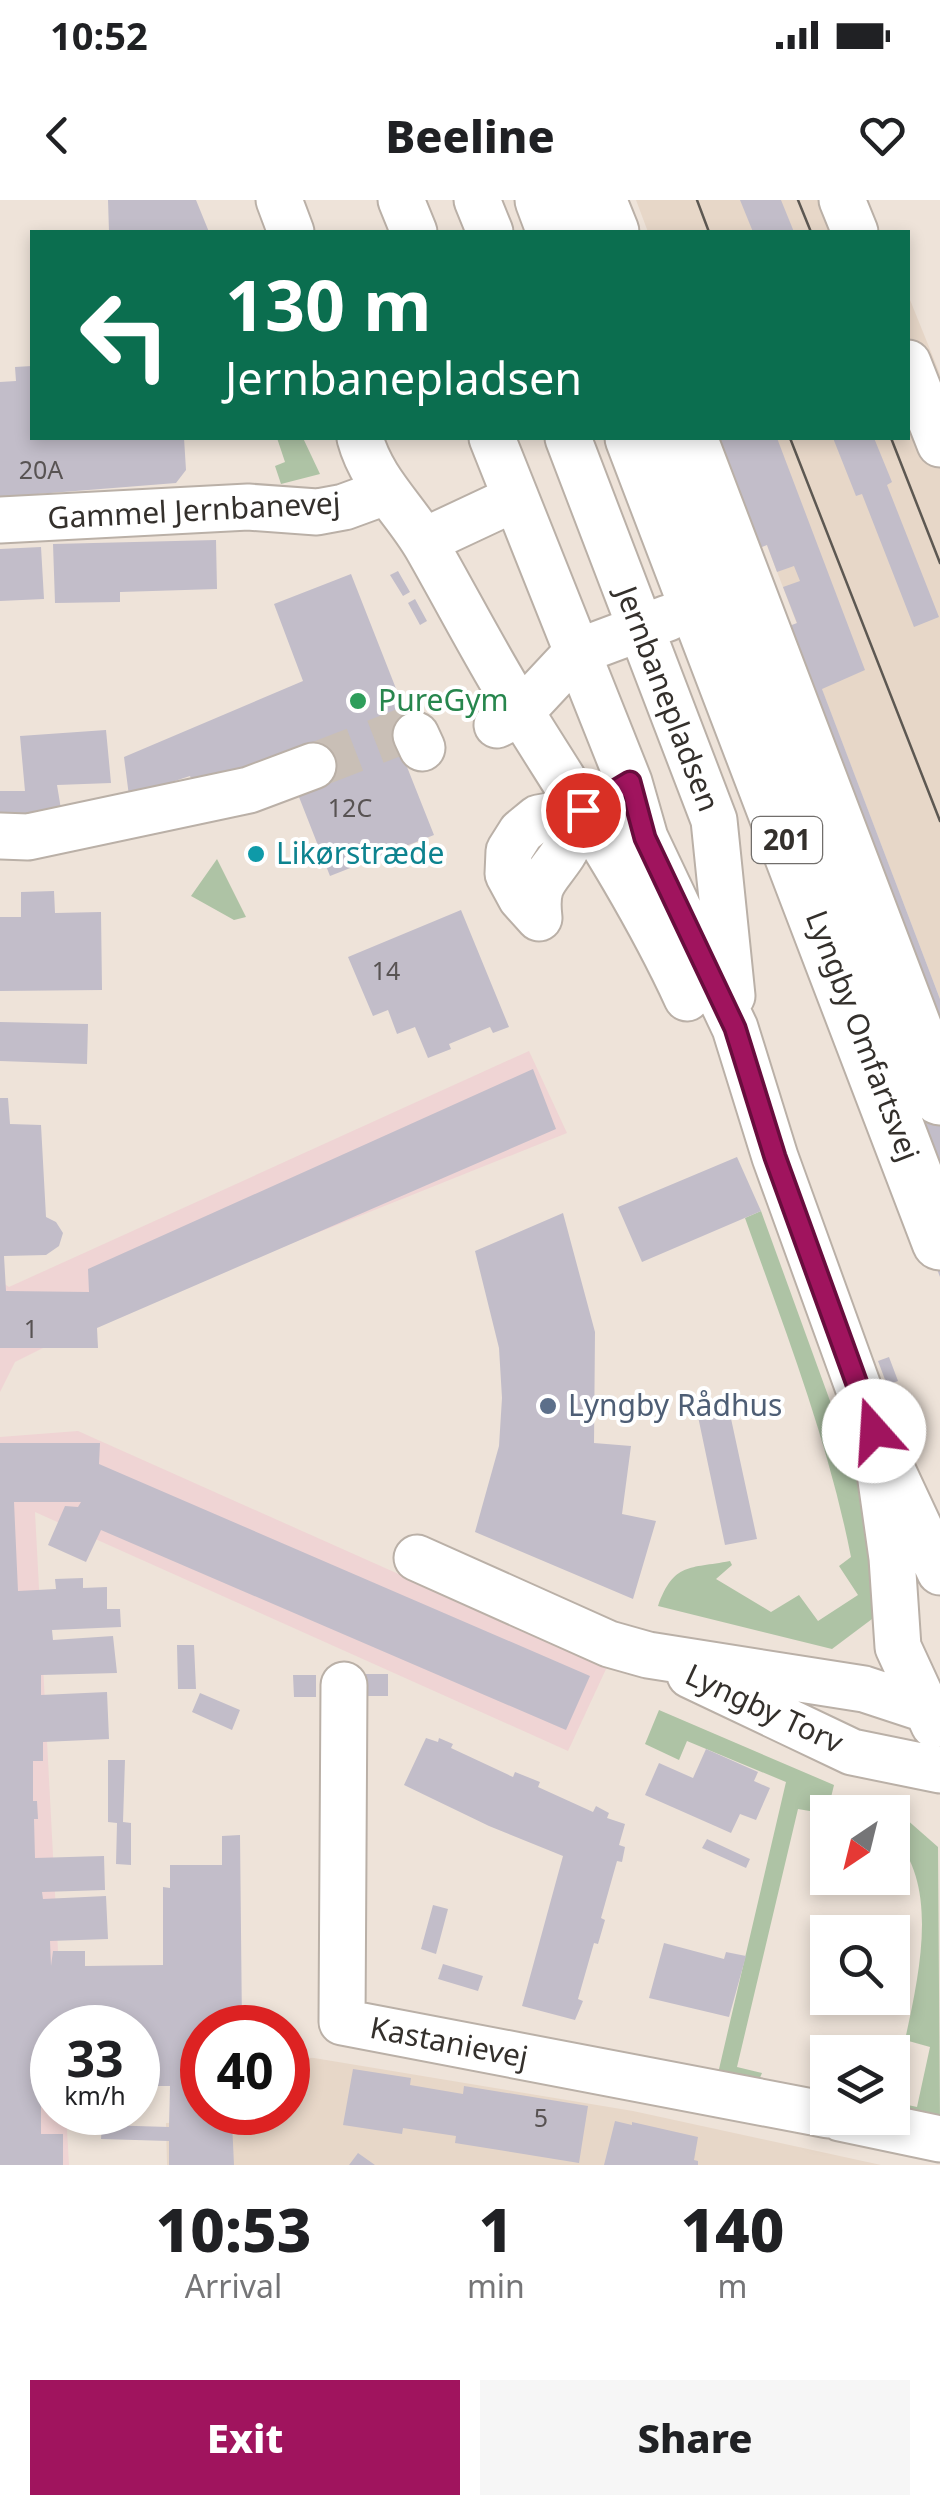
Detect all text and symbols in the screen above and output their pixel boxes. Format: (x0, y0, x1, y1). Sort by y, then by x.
text: 10:52 (50, 9, 148, 61)
text: Beeline (385, 105, 555, 166)
icon: back (30, 108, 85, 163)
icon: heart (855, 108, 910, 163)
text: 130 m (225, 256, 432, 352)
icon: left (60, 270, 190, 400)
text: Jernbanepladsen (225, 347, 582, 408)
house number: 20A (19, 452, 63, 486)
street label: Gammel Jernbanevej (46, 481, 341, 538)
street label: Jernbanepladsen (606, 577, 730, 817)
place label: PureGym (378, 679, 509, 720)
marker: PureGym (347, 690, 369, 712)
pin (541, 768, 626, 853)
icon: arrive (556, 783, 611, 838)
house number: 12C (328, 790, 372, 824)
road number: 201 (752, 817, 822, 863)
place label: Likørstræde (276, 832, 444, 873)
marker: Likørstræde (245, 843, 267, 865)
street label: Lyngby Omfartsvej (797, 904, 930, 1167)
house number: 14 (372, 953, 400, 987)
house number: 1 (24, 1311, 38, 1345)
position arrow (822, 1379, 926, 1483)
place label: Lyngby Rådhus (568, 1384, 782, 1425)
marker: Lyngby Rådhus (537, 1395, 559, 1417)
street label: Lyngby Torv (679, 1653, 851, 1762)
north arrow (810, 1795, 910, 1895)
map controls (810, 1795, 910, 2135)
button: search (810, 1915, 910, 2015)
speed limit sign: 40 (180, 2005, 310, 2135)
street label: Kastanievej (367, 2006, 532, 2077)
text: 33 (66, 2024, 124, 2092)
button: layers (810, 2035, 910, 2135)
text: km/h (64, 2078, 126, 2112)
house number: 5 (534, 2100, 548, 2134)
text: 10:53 (156, 2188, 311, 2270)
text: 1 (479, 2188, 513, 2270)
text: 140 (680, 2188, 784, 2270)
text: Arrival (185, 2264, 282, 2307)
text: min (467, 2264, 525, 2307)
text: m (717, 2264, 747, 2307)
button: Exit (30, 2380, 460, 2495)
button: Share (480, 2380, 910, 2495)

